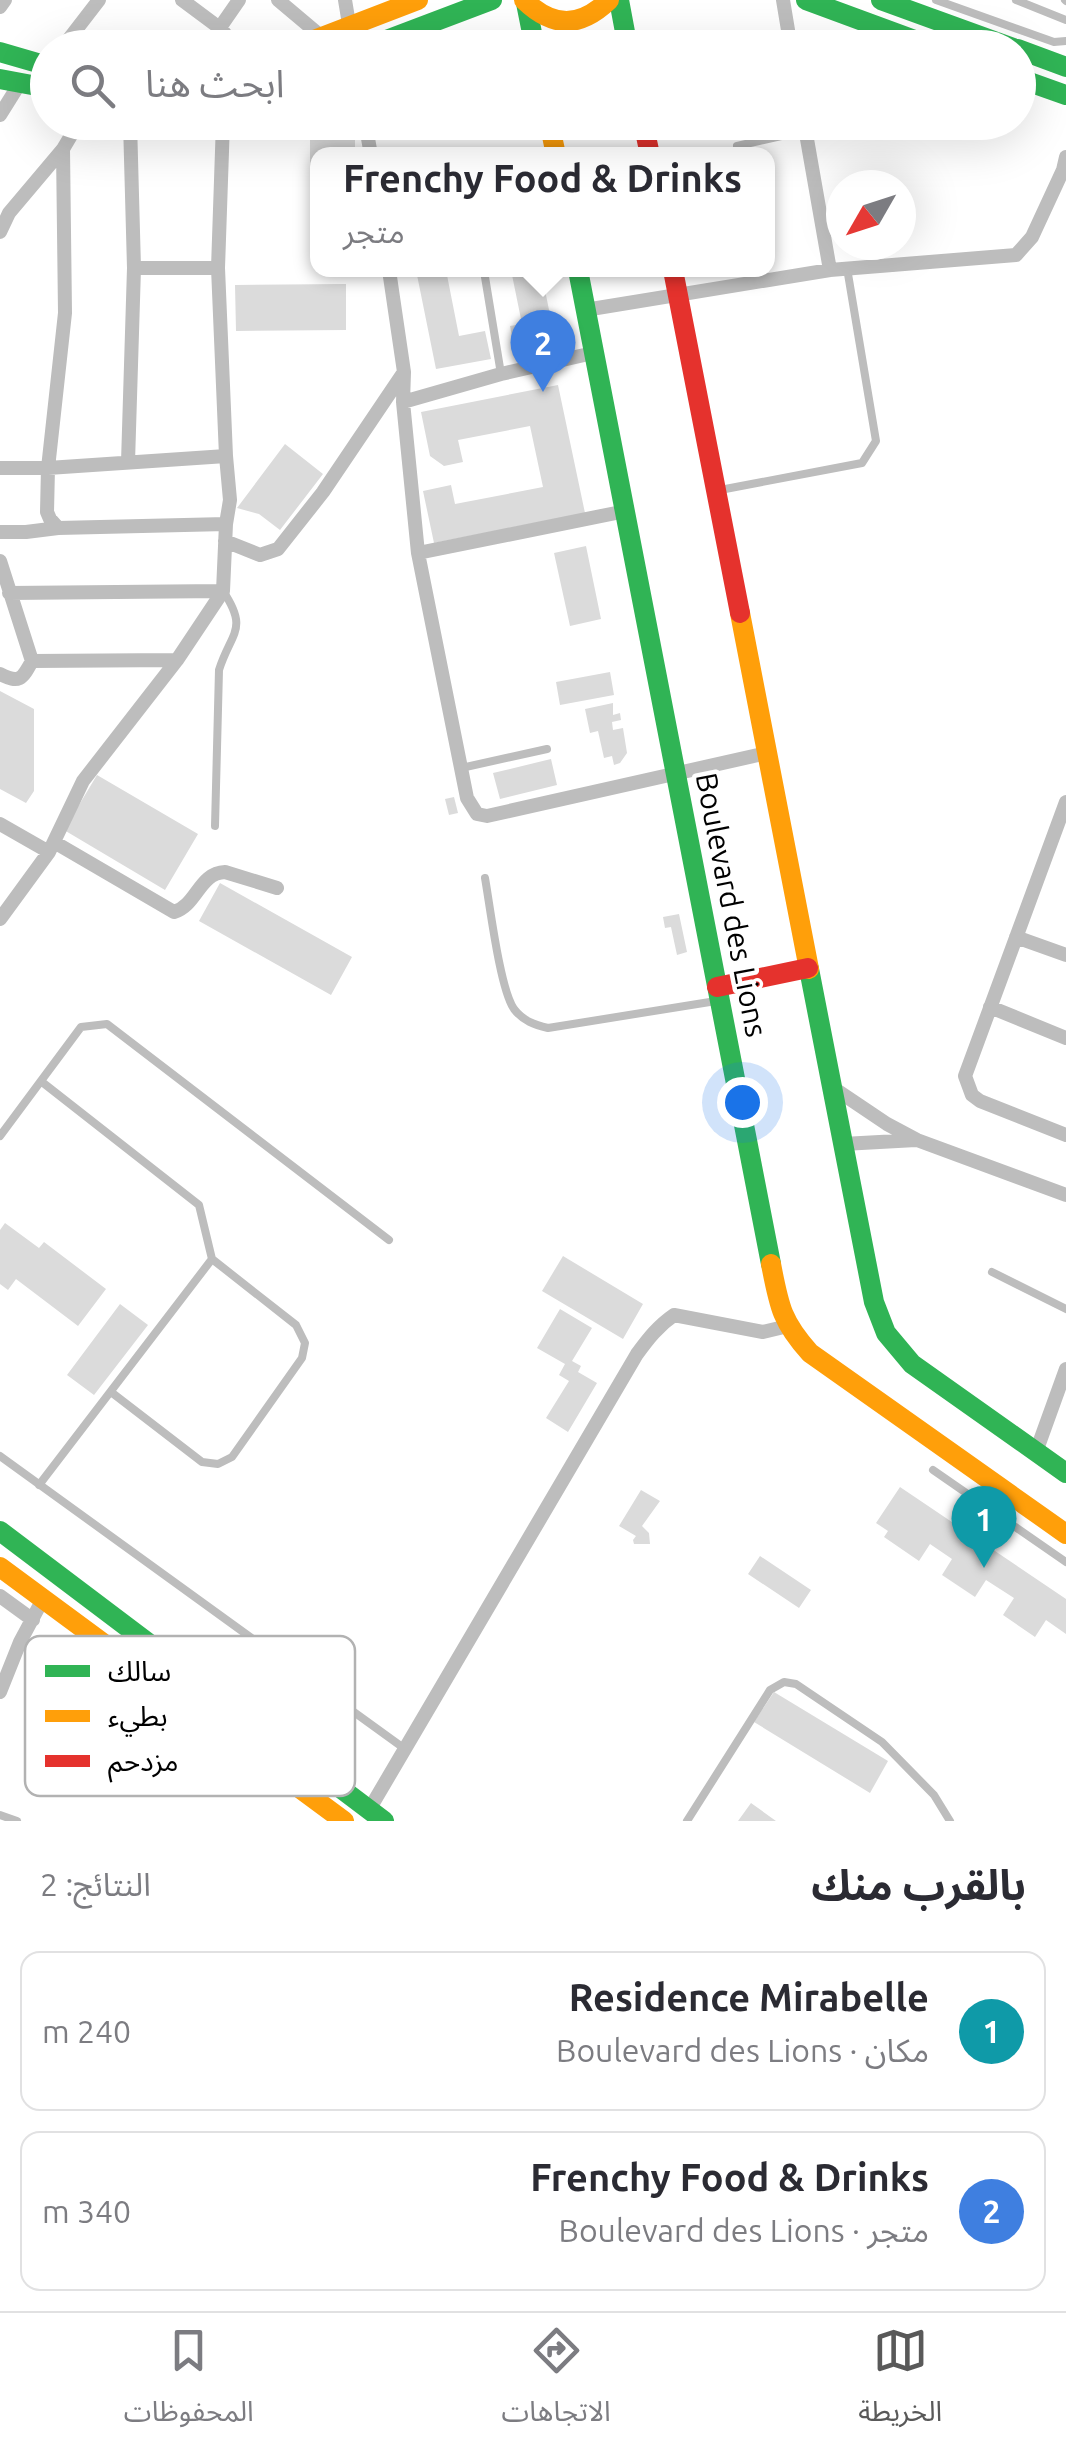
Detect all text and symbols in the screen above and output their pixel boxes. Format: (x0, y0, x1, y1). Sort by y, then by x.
search box (30, 30, 1036, 140)
icon: search (65, 58, 120, 113)
text: ابحث هنا (145, 62, 285, 104)
popup (310, 147, 775, 277)
text: Frenchy Food & Drinks (343, 157, 742, 199)
north arrow (826, 170, 916, 260)
text: متجر (343, 213, 405, 249)
pin: 2 (510, 310, 576, 392)
street label: Boulevard des Lions (690, 770, 774, 1040)
your location (717, 1077, 768, 1128)
pin: 1 (952, 1486, 1016, 1568)
legend (25, 1636, 355, 1796)
text: سالك (108, 1655, 171, 1686)
text: بطيء (108, 1700, 168, 1737)
text: مزدحم (108, 1745, 179, 1783)
text: بالقرب منك (811, 1861, 1026, 1908)
text: النتائج: 2 (40, 1866, 151, 1902)
text: Residence Mirabelle (569, 1976, 929, 2018)
text: 240 m (42, 2013, 131, 2049)
text: 1 (982, 2013, 1001, 2049)
text: مكان · Boulevard des Lions (556, 2032, 929, 2068)
text: Frenchy Food & Drinks (530, 2156, 929, 2198)
text: 340 m (42, 2193, 131, 2229)
text: 2 (982, 2193, 1001, 2229)
text: متجر · Boulevard des Lions (559, 2212, 929, 2248)
tab: المحفوظات (124, 2323, 254, 2442)
tab: الاتجاهات (501, 2323, 611, 2442)
tab: الخريطة (858, 2323, 942, 2442)

